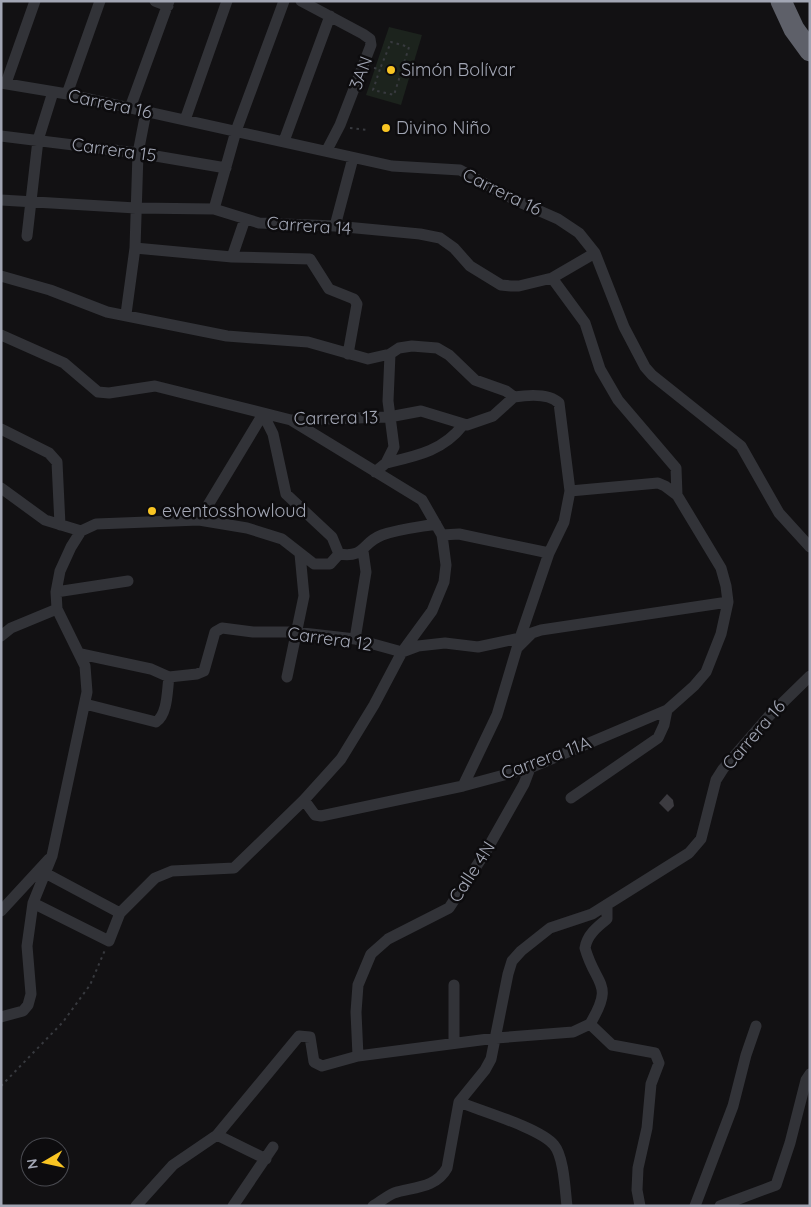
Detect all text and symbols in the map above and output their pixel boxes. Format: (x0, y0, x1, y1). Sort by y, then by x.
street label: 3AN (344, 53, 377, 93)
place label: Simón Bolívar (401, 58, 516, 81)
marker: Simón Bolívar (385, 64, 397, 76)
street label: Carrera 16 (66, 83, 154, 124)
place label: Divino Niño (396, 116, 491, 139)
marker: Divino Niño (380, 122, 392, 134)
street label: Carrera 15 (70, 132, 158, 167)
street label: Carrera 16 (459, 163, 546, 221)
street label: Carrera 14 (266, 211, 352, 240)
street label: Carrera 13 (293, 405, 379, 430)
place label: eventosshowloud (162, 499, 306, 522)
marker: eventosshowloud (146, 505, 158, 517)
street label: Carrera 12 (286, 621, 374, 656)
street label: Carrera 16 (717, 695, 790, 774)
street label: Carrera 11A (498, 731, 594, 784)
street label: Calle 4N (443, 837, 500, 907)
north arrow (20, 1137, 70, 1187)
text: N (22, 1158, 42, 1171)

